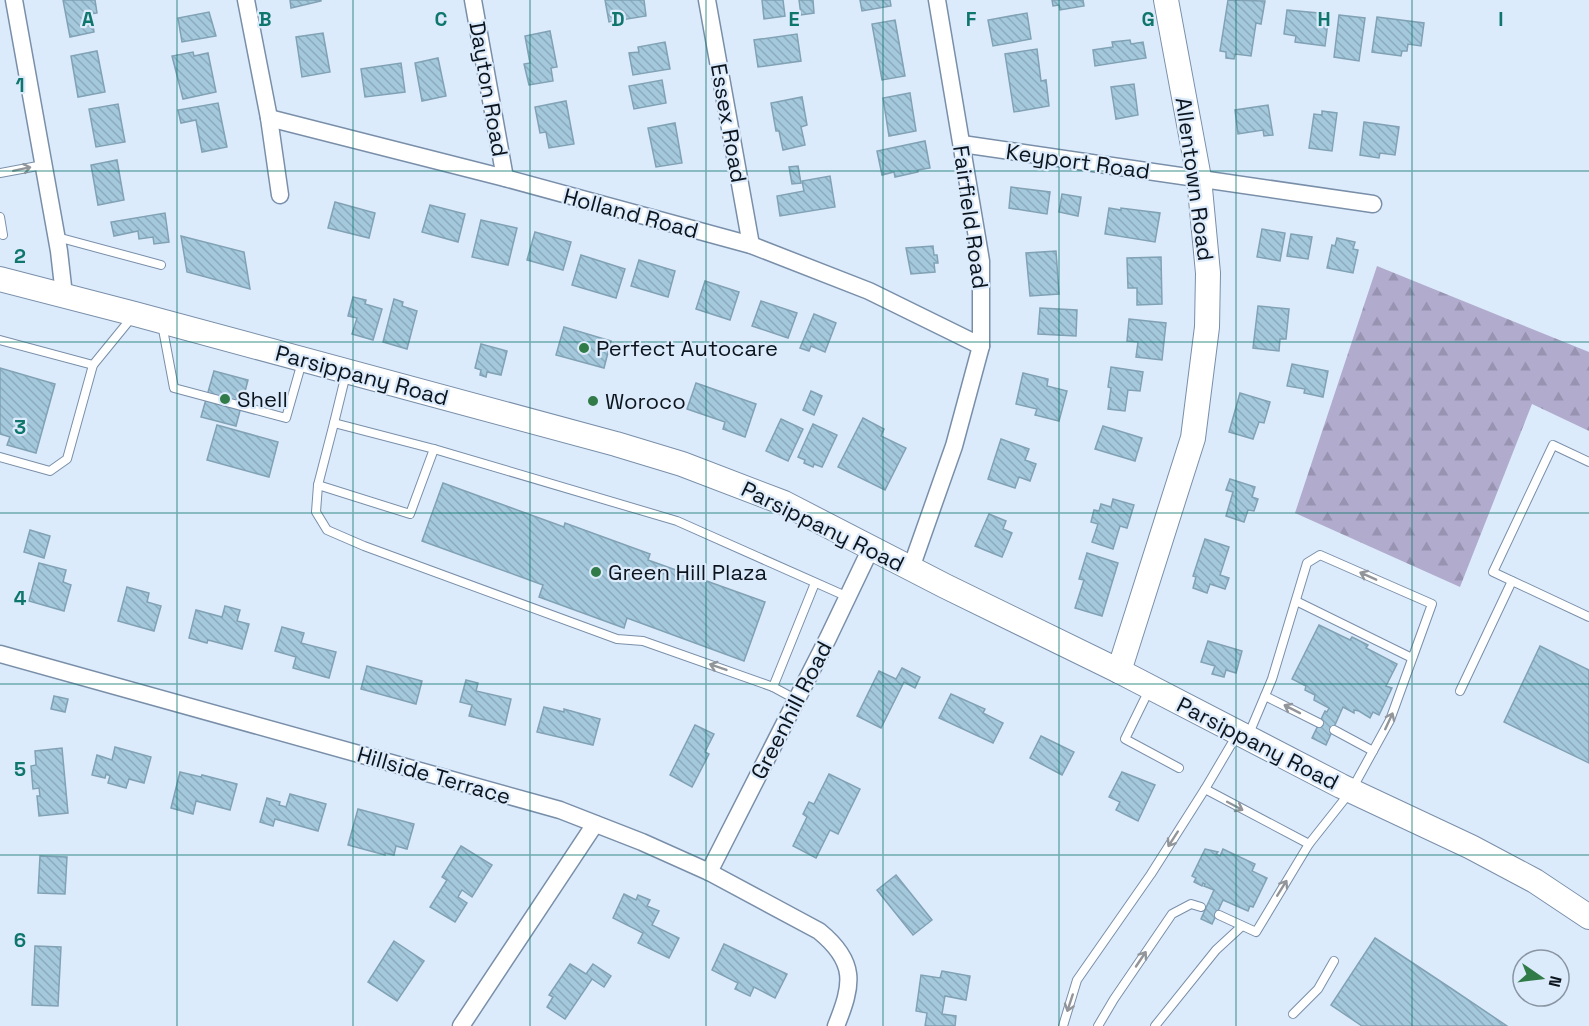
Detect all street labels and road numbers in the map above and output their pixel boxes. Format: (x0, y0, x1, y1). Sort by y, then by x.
street label: Dayton Road (463, 19, 515, 159)
street label: Essex Road (705, 61, 753, 185)
street label: Allentown Road (1170, 95, 1220, 263)
street label: Keyport Road (1004, 137, 1152, 185)
street label: Fairfield Road (947, 143, 995, 291)
street label: Holland Road (560, 182, 702, 244)
street label: Parsippany Road (272, 338, 452, 412)
street label: Parsippany Road (737, 474, 909, 578)
street label: Greenhill Road (744, 636, 838, 784)
street label: Parsippany Road (1172, 690, 1344, 796)
street label: Hillside Terrace (354, 740, 514, 810)

